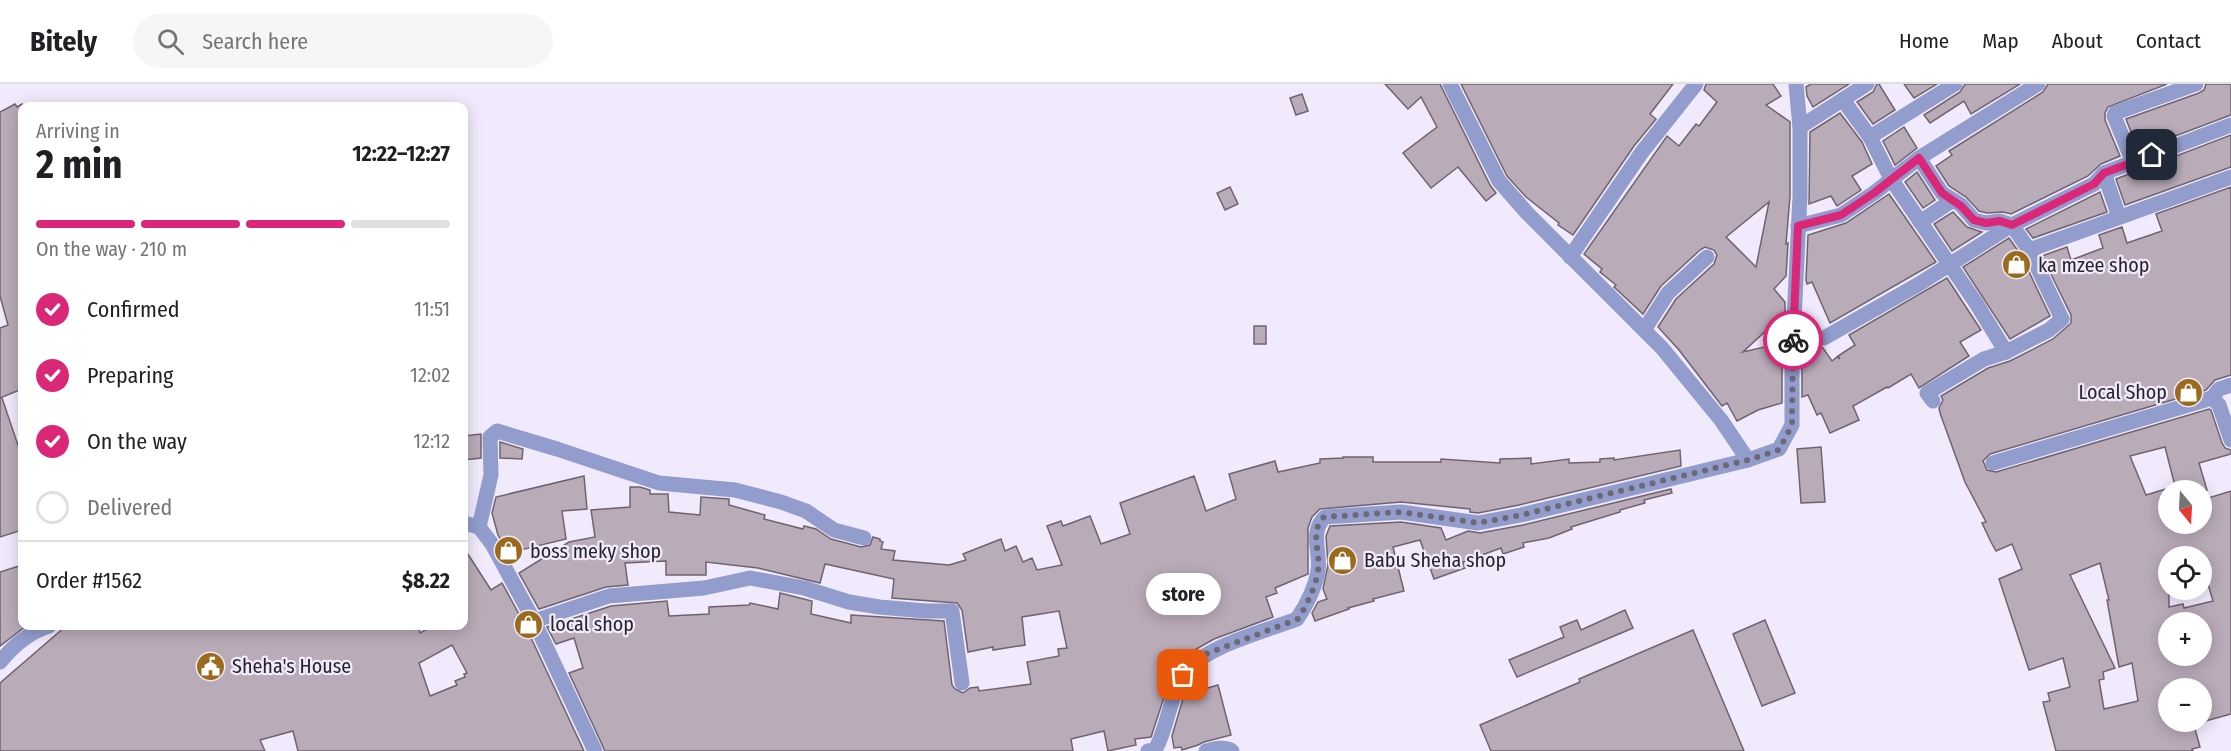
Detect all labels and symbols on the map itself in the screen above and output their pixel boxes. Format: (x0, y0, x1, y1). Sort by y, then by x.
pin (2126, 129, 2177, 180)
shop icon: ka mzee shop (2001, 249, 2033, 281)
place label: ka mzee shop (2038, 253, 2149, 277)
courier (1763, 310, 1823, 370)
shop icon: Local Shop (2172, 376, 2204, 408)
place label: Local Shop (2079, 380, 2167, 404)
north arrow (2158, 480, 2212, 534)
shop icon: boss meky shop (493, 535, 525, 567)
place label: boss meky shop (530, 539, 661, 563)
shop icon: Babu Sheha shop (1327, 544, 1359, 576)
place label: Babu Sheha shop (1364, 548, 1506, 572)
callout: store (1146, 573, 1220, 615)
shop icon: local shop (513, 608, 545, 640)
place label: local shop (550, 612, 634, 636)
pin (1157, 649, 1208, 700)
public building icon: Sheha's House (195, 650, 227, 682)
place label: Sheha's House (232, 654, 351, 678)

